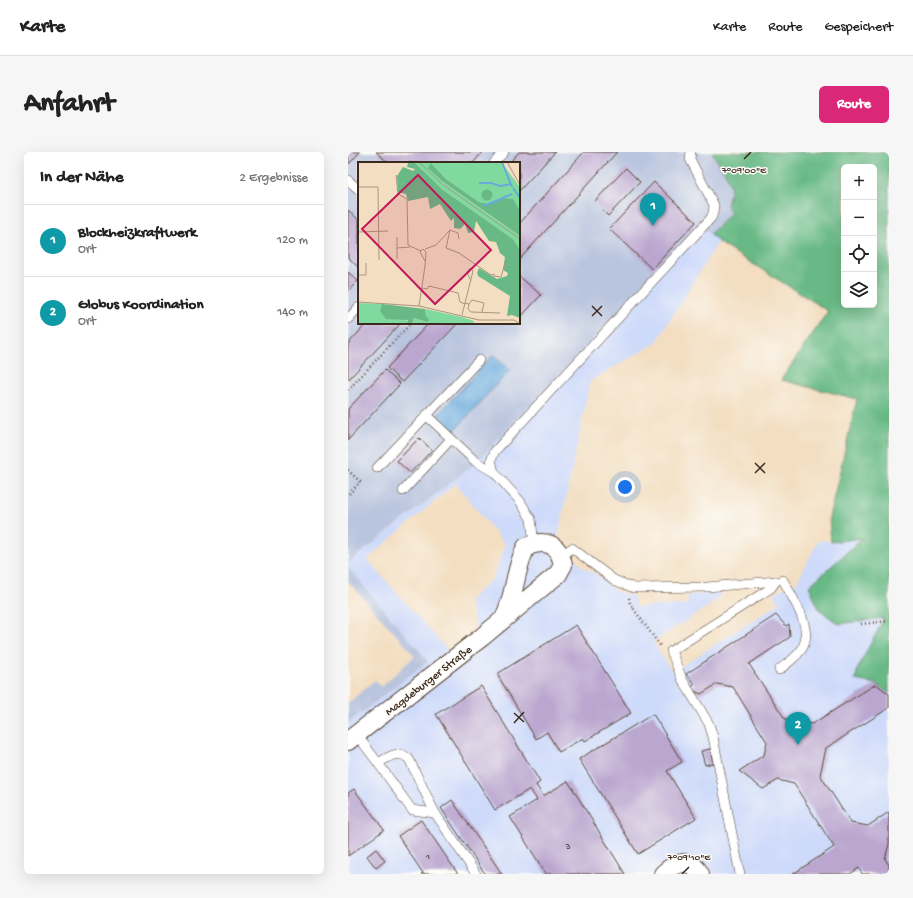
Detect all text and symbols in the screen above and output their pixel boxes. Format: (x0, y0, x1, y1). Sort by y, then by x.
text: Karte (20, 16, 65, 39)
text: Karte (713, 19, 746, 36)
text: Route (768, 19, 802, 36)
text: Gespeichert (824, 19, 893, 36)
button: Route (819, 86, 889, 123)
text: Anfahrt (24, 88, 114, 121)
inset map (358, 162, 520, 324)
map controls (841, 164, 877, 308)
button: + (841, 164, 877, 200)
text: 7°09'00"E (721, 165, 767, 177)
text: In der Nähe (40, 168, 123, 188)
text: 2 Ergebnisse (240, 171, 308, 186)
pin: 1 (640, 193, 666, 226)
button: − (841, 200, 877, 236)
text: Blockheizkraftwerk (78, 224, 197, 242)
text: 1 (50, 233, 56, 248)
text: 120 m (277, 233, 308, 248)
button: locate (841, 236, 877, 272)
text: Ort (78, 242, 96, 257)
button: layers (841, 272, 877, 308)
text: Globus Koordination (78, 296, 204, 314)
text: 2 (50, 305, 56, 320)
text: 140 m (277, 305, 308, 320)
text: Ort (78, 314, 96, 329)
your location (615, 477, 635, 497)
street label: Magdeburger Straße (383, 643, 476, 720)
pin: 2 (785, 712, 811, 745)
house number: 3 (564, 841, 571, 853)
house number: 1 (425, 851, 430, 863)
text: 7°09'10"E (666, 852, 711, 864)

